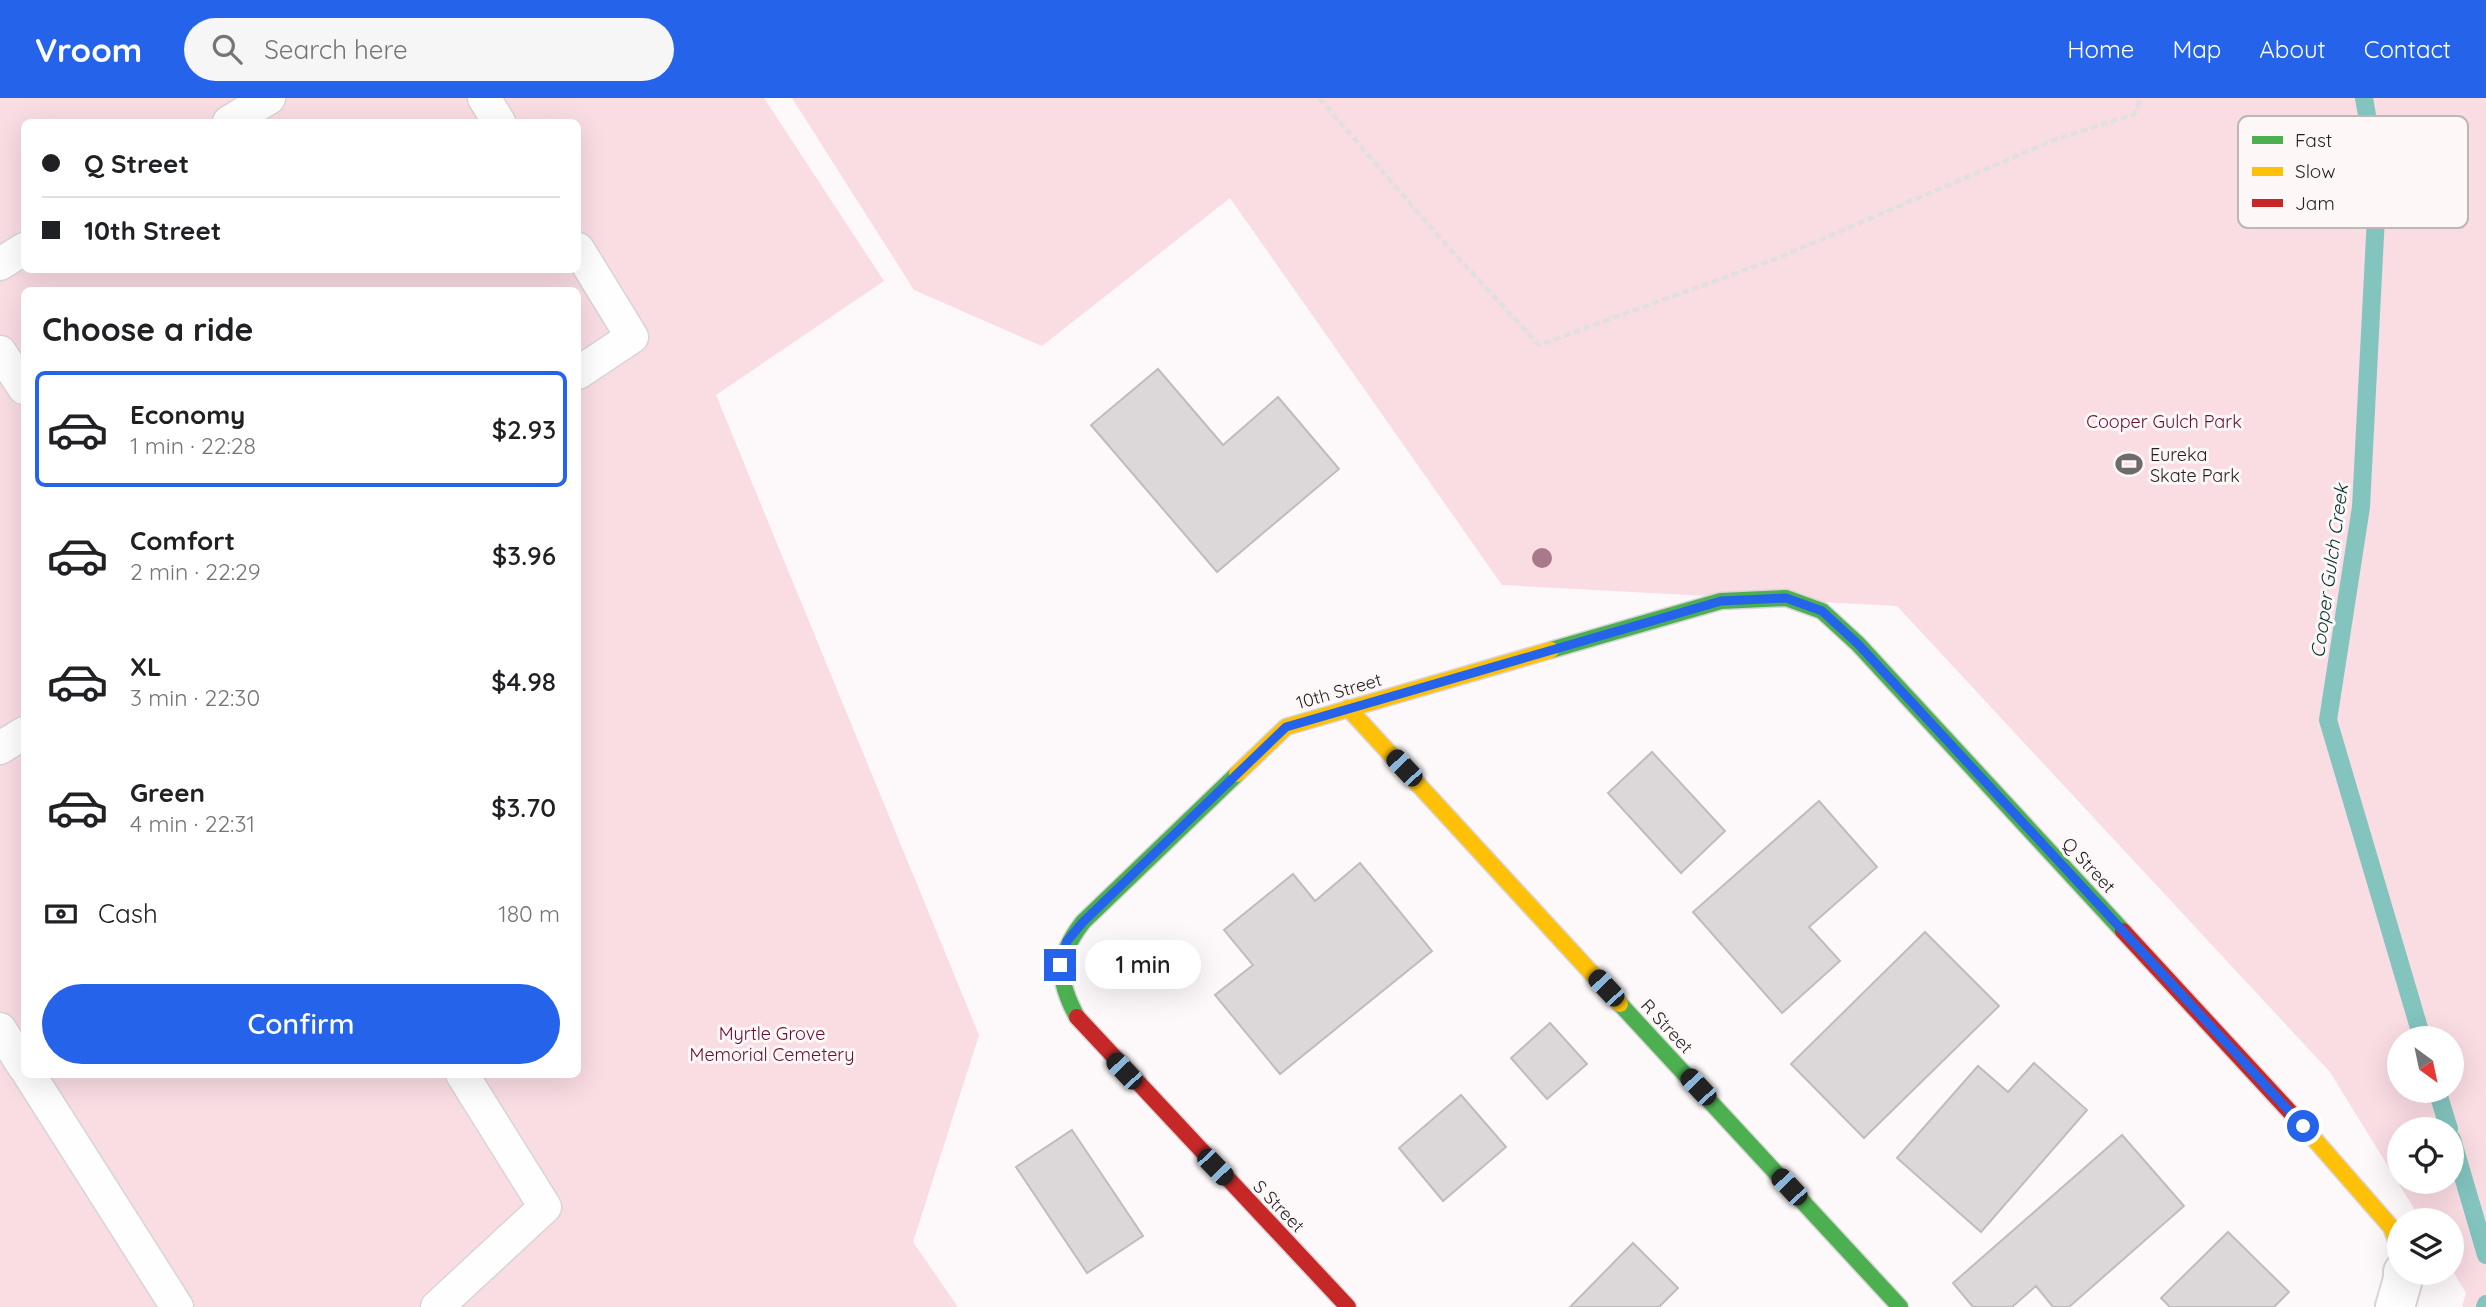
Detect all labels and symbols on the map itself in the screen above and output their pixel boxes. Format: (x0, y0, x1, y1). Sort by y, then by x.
legend (2238, 116, 2468, 228)
text: Fast (2295, 128, 2332, 152)
text: Slow (2295, 159, 2336, 183)
text: Jam (2295, 191, 2335, 215)
park label: Cooper Gulch Park (2086, 410, 2242, 433)
place label: Eureka Skate Park (2150, 443, 2240, 487)
sports icon: Eureka Skate Park (2114, 449, 2144, 479)
water label: Cooper Gulch Creek (2305, 481, 2353, 659)
street label: 10th Street (1294, 668, 1384, 714)
car (1382, 745, 1427, 791)
street label: Q Street (2057, 832, 2121, 898)
callout: 1 min (1084, 940, 1200, 990)
route end (1044, 949, 1076, 981)
car (1584, 965, 1629, 1011)
street label: R Street (1636, 994, 1698, 1058)
park label: Myrtle Grove Memorial Cemetery (690, 1022, 854, 1066)
north arrow (2387, 1026, 2464, 1102)
car (1102, 1048, 1147, 1094)
car (1676, 1064, 1721, 1110)
route start (2287, 1110, 2319, 1142)
car (1193, 1145, 1238, 1189)
car (1767, 1164, 1812, 1210)
street label: S Street (1248, 1175, 1310, 1237)

